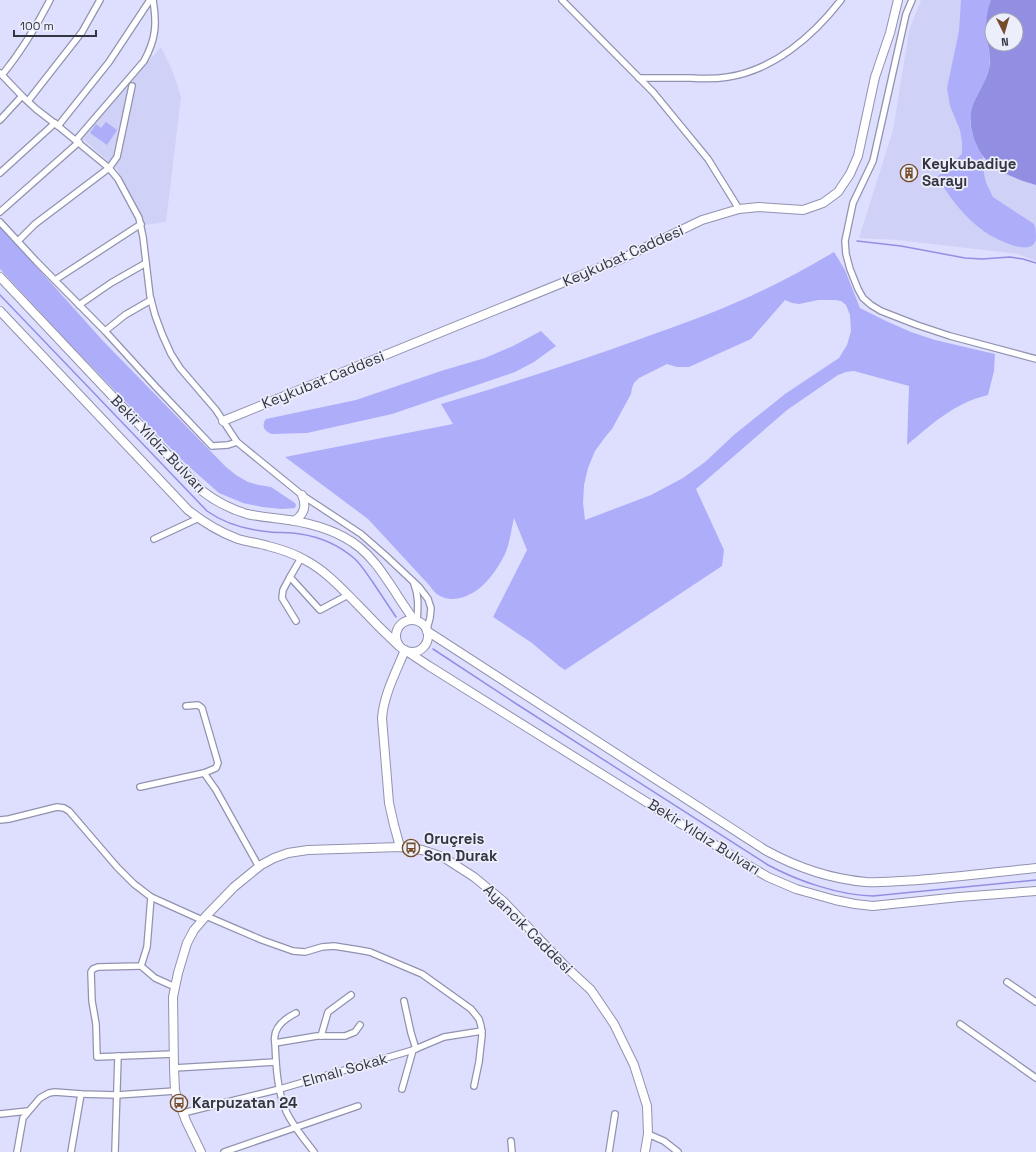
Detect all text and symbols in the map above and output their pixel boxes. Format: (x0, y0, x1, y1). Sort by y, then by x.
scale bar (14, 12, 96, 38)
north arrow (984, 12, 1024, 52)
text: 100 m (20, 18, 54, 34)
text: N (1001, 35, 1009, 49)
place label: Keykubadiye Sarayı (922, 154, 1017, 190)
building icon: Keykubadiye Sarayı (899, 163, 919, 183)
street label: Keykubat Caddesi (559, 220, 686, 291)
street label: Keykubat Caddesi (259, 346, 387, 413)
street label: Bekir Yıldız Bulvarı (107, 391, 210, 497)
street label: Bekir Yıldız Bulvarı (645, 794, 764, 879)
place label: Oruçreis Son Durak (424, 829, 498, 865)
bus stop icon: Oruçreis Son Durak (401, 838, 421, 858)
street label: Ayancık Caddesi (480, 880, 577, 977)
street label: Elmalı Sokak (300, 1048, 390, 1091)
bus stop icon: Karpuzatan 24 (169, 1093, 189, 1113)
place label: Karpuzatan 24 (192, 1093, 298, 1112)

